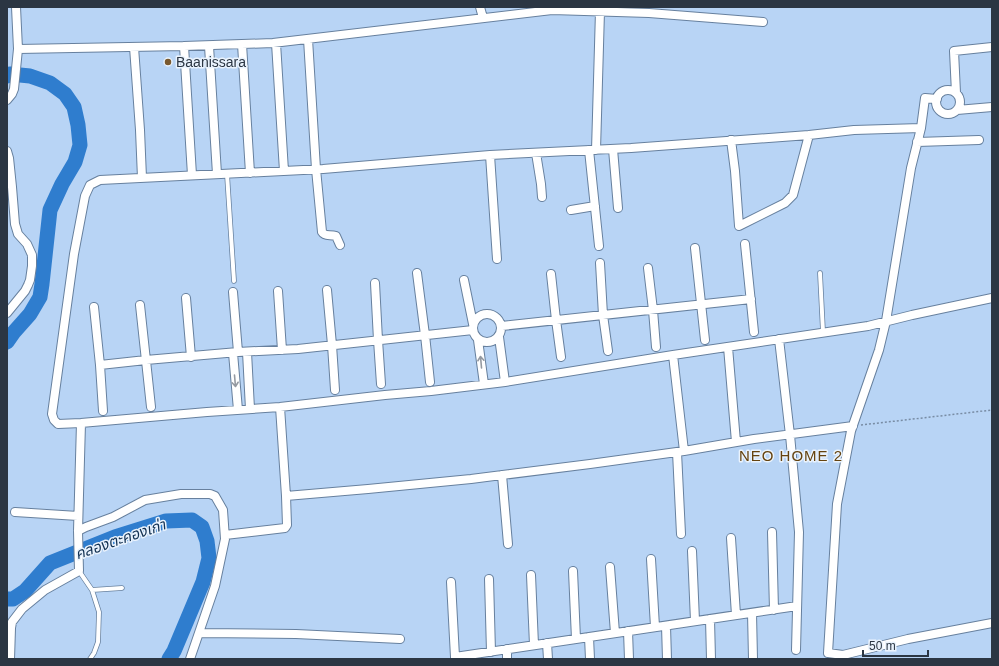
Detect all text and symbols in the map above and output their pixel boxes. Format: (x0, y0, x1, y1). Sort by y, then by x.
place label: Baanissara (176, 54, 246, 70)
marker: Baanissara (163, 57, 173, 67)
one-way arrow (478, 356, 485, 369)
one-way arrow (232, 374, 239, 387)
district label: NEO HOME 2 (739, 447, 843, 464)
water label: คลองตะคองเก่า (73, 515, 168, 562)
scale bar (863, 632, 928, 658)
text: 50 m (869, 639, 896, 653)

